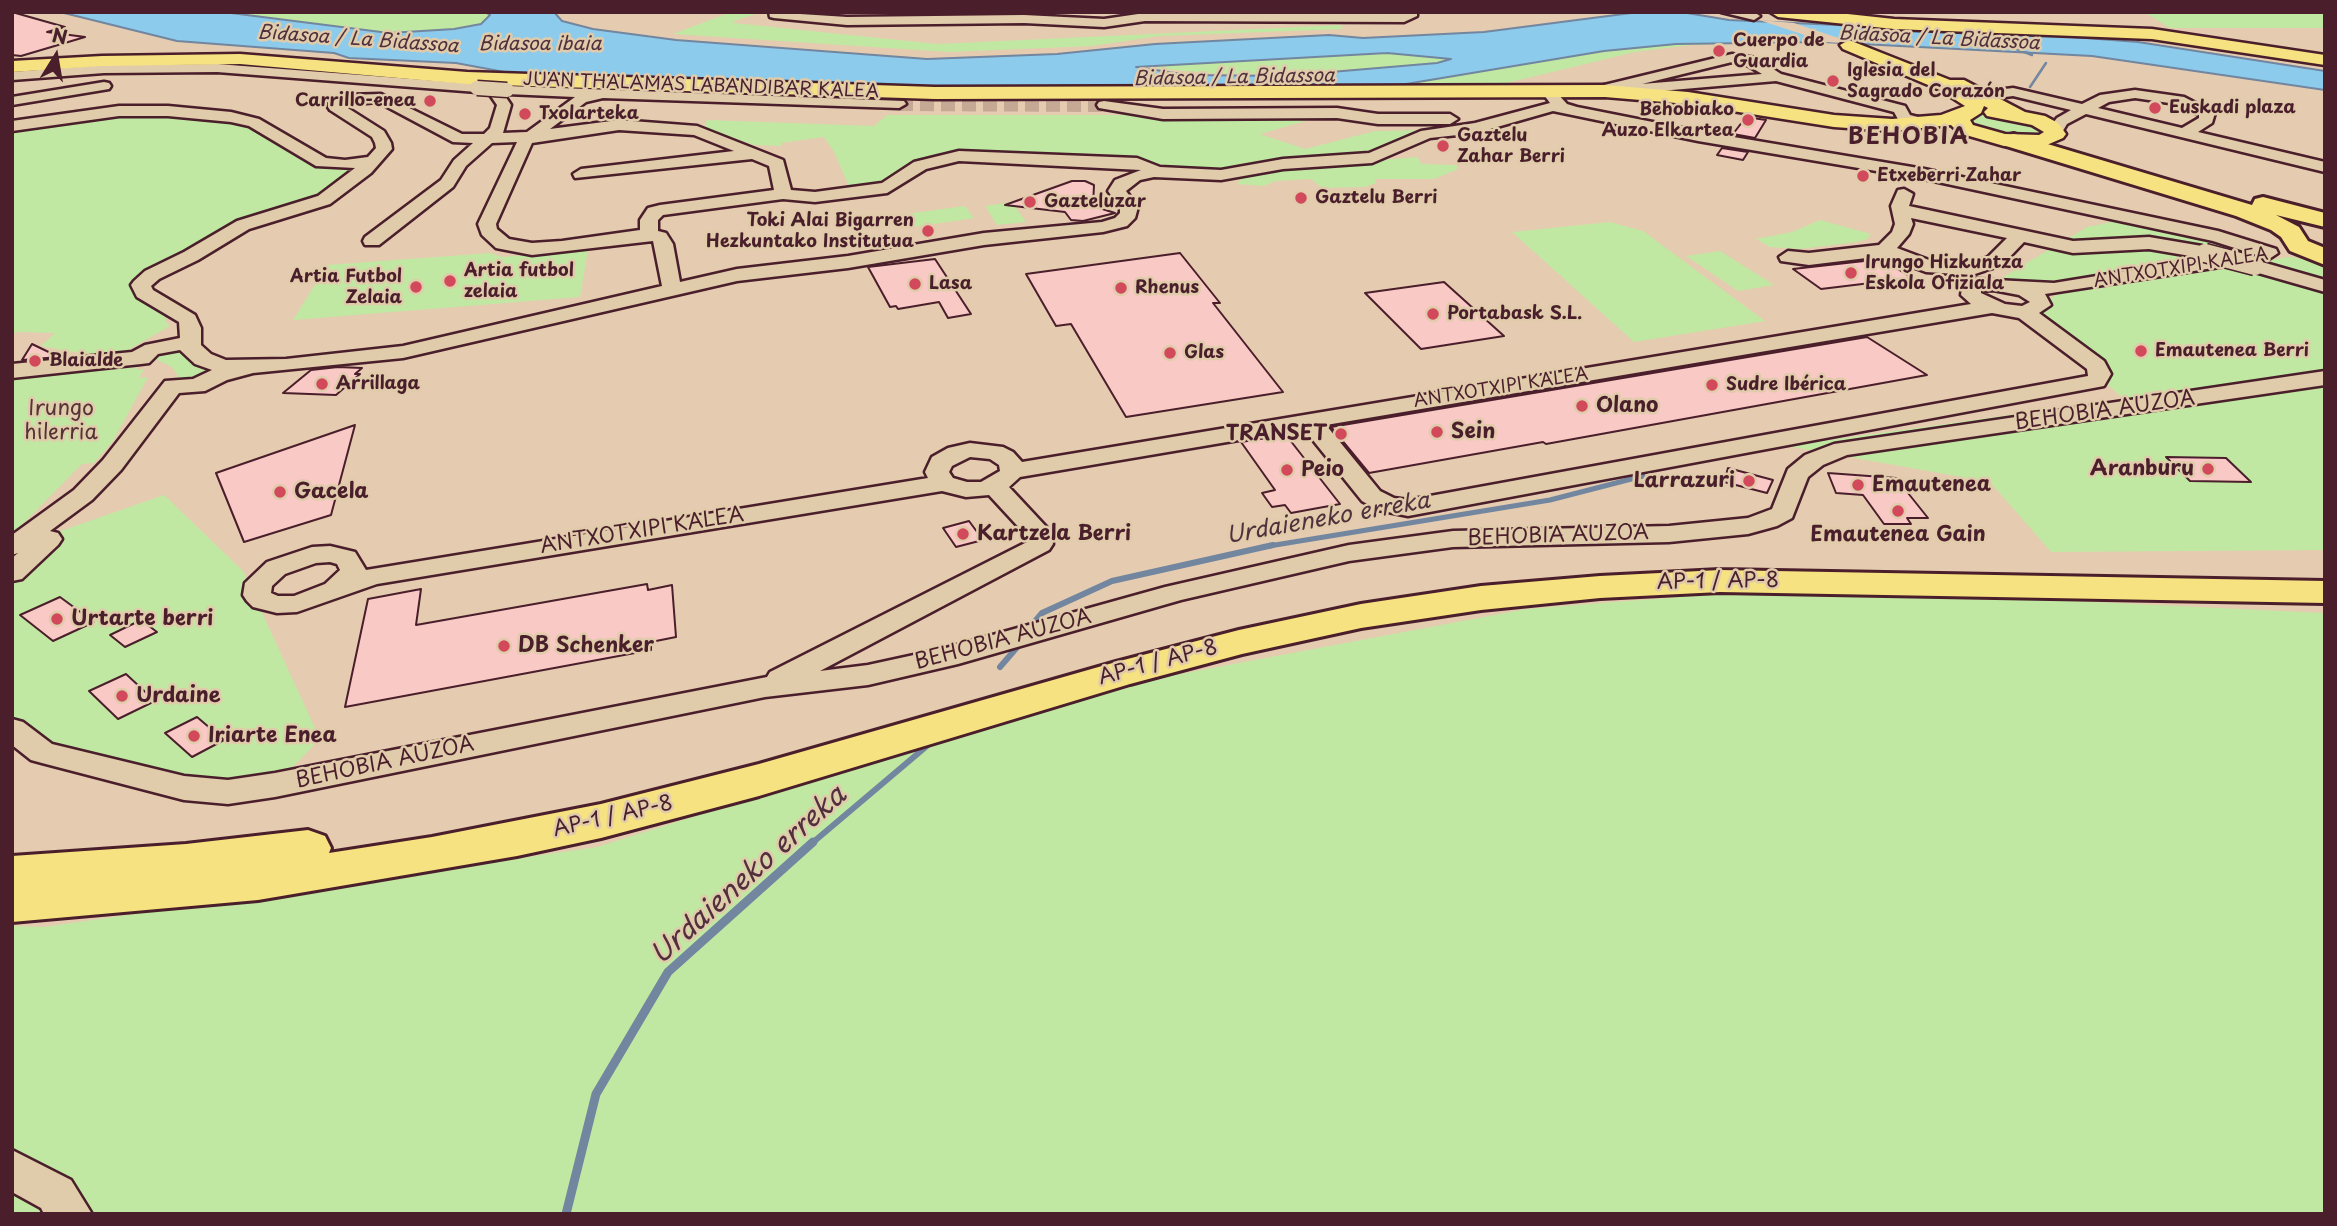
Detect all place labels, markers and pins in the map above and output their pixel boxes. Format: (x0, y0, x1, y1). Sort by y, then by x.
place label: Cuerpo de Guardia (1733, 30, 1825, 72)
marker: Cuerpo de Guardia (1711, 43, 1727, 59)
place label: Iglesia del Sagrado Corazón (1847, 60, 2005, 102)
marker: Iglesia del Sagrado Corazón (1825, 73, 1841, 89)
place label: Carrillo-enea (295, 90, 416, 112)
marker: Carrillo-enea (422, 93, 438, 109)
place label: Euskadi plaza (2169, 97, 2296, 119)
place label: Behobiako Auzo Elkartea (1602, 99, 1734, 142)
marker: Euskadi plaza (2147, 100, 2163, 116)
place label: Txolarteka (539, 103, 639, 125)
marker: Txolarteka (517, 106, 533, 122)
marker: Behobiako Auzo Elkartea (1740, 112, 1756, 128)
place label: Gaztelu Zahar Berri (1457, 125, 1565, 168)
marker: Gaztelu Zahar Berri (1435, 138, 1451, 154)
place label: Etxeberri Zahar (1877, 165, 2021, 187)
marker: Etxeberri Zahar (1855, 168, 1871, 184)
place label: Gaztelu Berri (1315, 187, 1437, 209)
marker: Gaztelu Berri (1293, 190, 1309, 206)
place label: Gazteluzar (1044, 191, 1146, 213)
marker: Gazteluzar (1022, 194, 1038, 210)
place label: Toki Alai Bigarren Hezkuntako Institutua (706, 210, 914, 252)
marker: Toki Alai Bigarren Hezkuntako Institutua (920, 223, 936, 239)
place label: Irungo Hizkuntza Eskola Ofiziala (1865, 252, 2023, 294)
place label: Artia futbol zelaia (464, 260, 574, 302)
marker: Irungo Hizkuntza Eskola Ofiziala (1843, 265, 1859, 281)
place label: Artia Futbol Zelaia (290, 266, 402, 308)
marker: Artia futbol zelaia (442, 273, 458, 289)
place label: Lasa (929, 273, 972, 295)
marker: Lasa (907, 276, 923, 292)
place label: Rhenus (1135, 277, 1199, 299)
marker: Artia Futbol Zelaia (408, 279, 424, 295)
marker: Rhenus (1113, 280, 1129, 296)
place label: Portabask S.L. (1447, 303, 1582, 325)
marker: Portabask S.L. (1425, 306, 1441, 322)
place label: Emautenea Berri (2155, 340, 2309, 362)
place label: Glas (1184, 342, 1224, 364)
marker: Emautenea Berri (2133, 343, 2149, 359)
marker: Glas (1162, 345, 1178, 361)
place label: Blaialde (49, 350, 123, 372)
marker: Blaialde (27, 353, 43, 369)
place label: Arrillaga (336, 373, 420, 395)
place label: Sudre Ibérica (1726, 374, 1846, 396)
marker: Arrillaga (314, 376, 330, 392)
marker: Sudre Ibérica (1704, 377, 1720, 393)
place label: Olano (1596, 393, 1658, 419)
marker: Olano (1574, 398, 1590, 414)
place label: Sein (1451, 419, 1495, 445)
place label: TRANSET (1226, 421, 1327, 447)
marker: Sein (1429, 424, 1445, 440)
marker: TRANSET (1333, 426, 1349, 442)
place label: Aranburu (2090, 456, 2194, 482)
place label: Peio (1301, 457, 1344, 483)
marker: Aranburu (2200, 461, 2216, 477)
marker: Peio (1279, 462, 1295, 478)
place label: Larrazuri (1633, 468, 1735, 494)
place label: Emautenea (1872, 472, 1991, 498)
marker: Larrazuri (1741, 473, 1757, 489)
marker: Emautenea (1850, 477, 1866, 493)
place label: Gacela (294, 479, 369, 505)
marker: Gacela (272, 484, 288, 500)
marker: Emautenea Gain (1890, 503, 1906, 519)
place label: Kartzela Berri (977, 521, 1131, 547)
place label: Emautenea Gain (1810, 522, 1986, 548)
marker: Kartzela Berri (955, 526, 971, 542)
place label: Urtarte berri (71, 606, 213, 632)
marker: Urtarte berri (49, 611, 65, 627)
place label: DB Schenker (518, 633, 654, 659)
marker: DB Schenker (496, 638, 512, 654)
place label: Urdaine (136, 683, 220, 709)
marker: Urdaine (114, 688, 130, 704)
place label: Iriarte Enea (208, 723, 337, 749)
marker: Iriarte Enea (186, 728, 202, 744)

